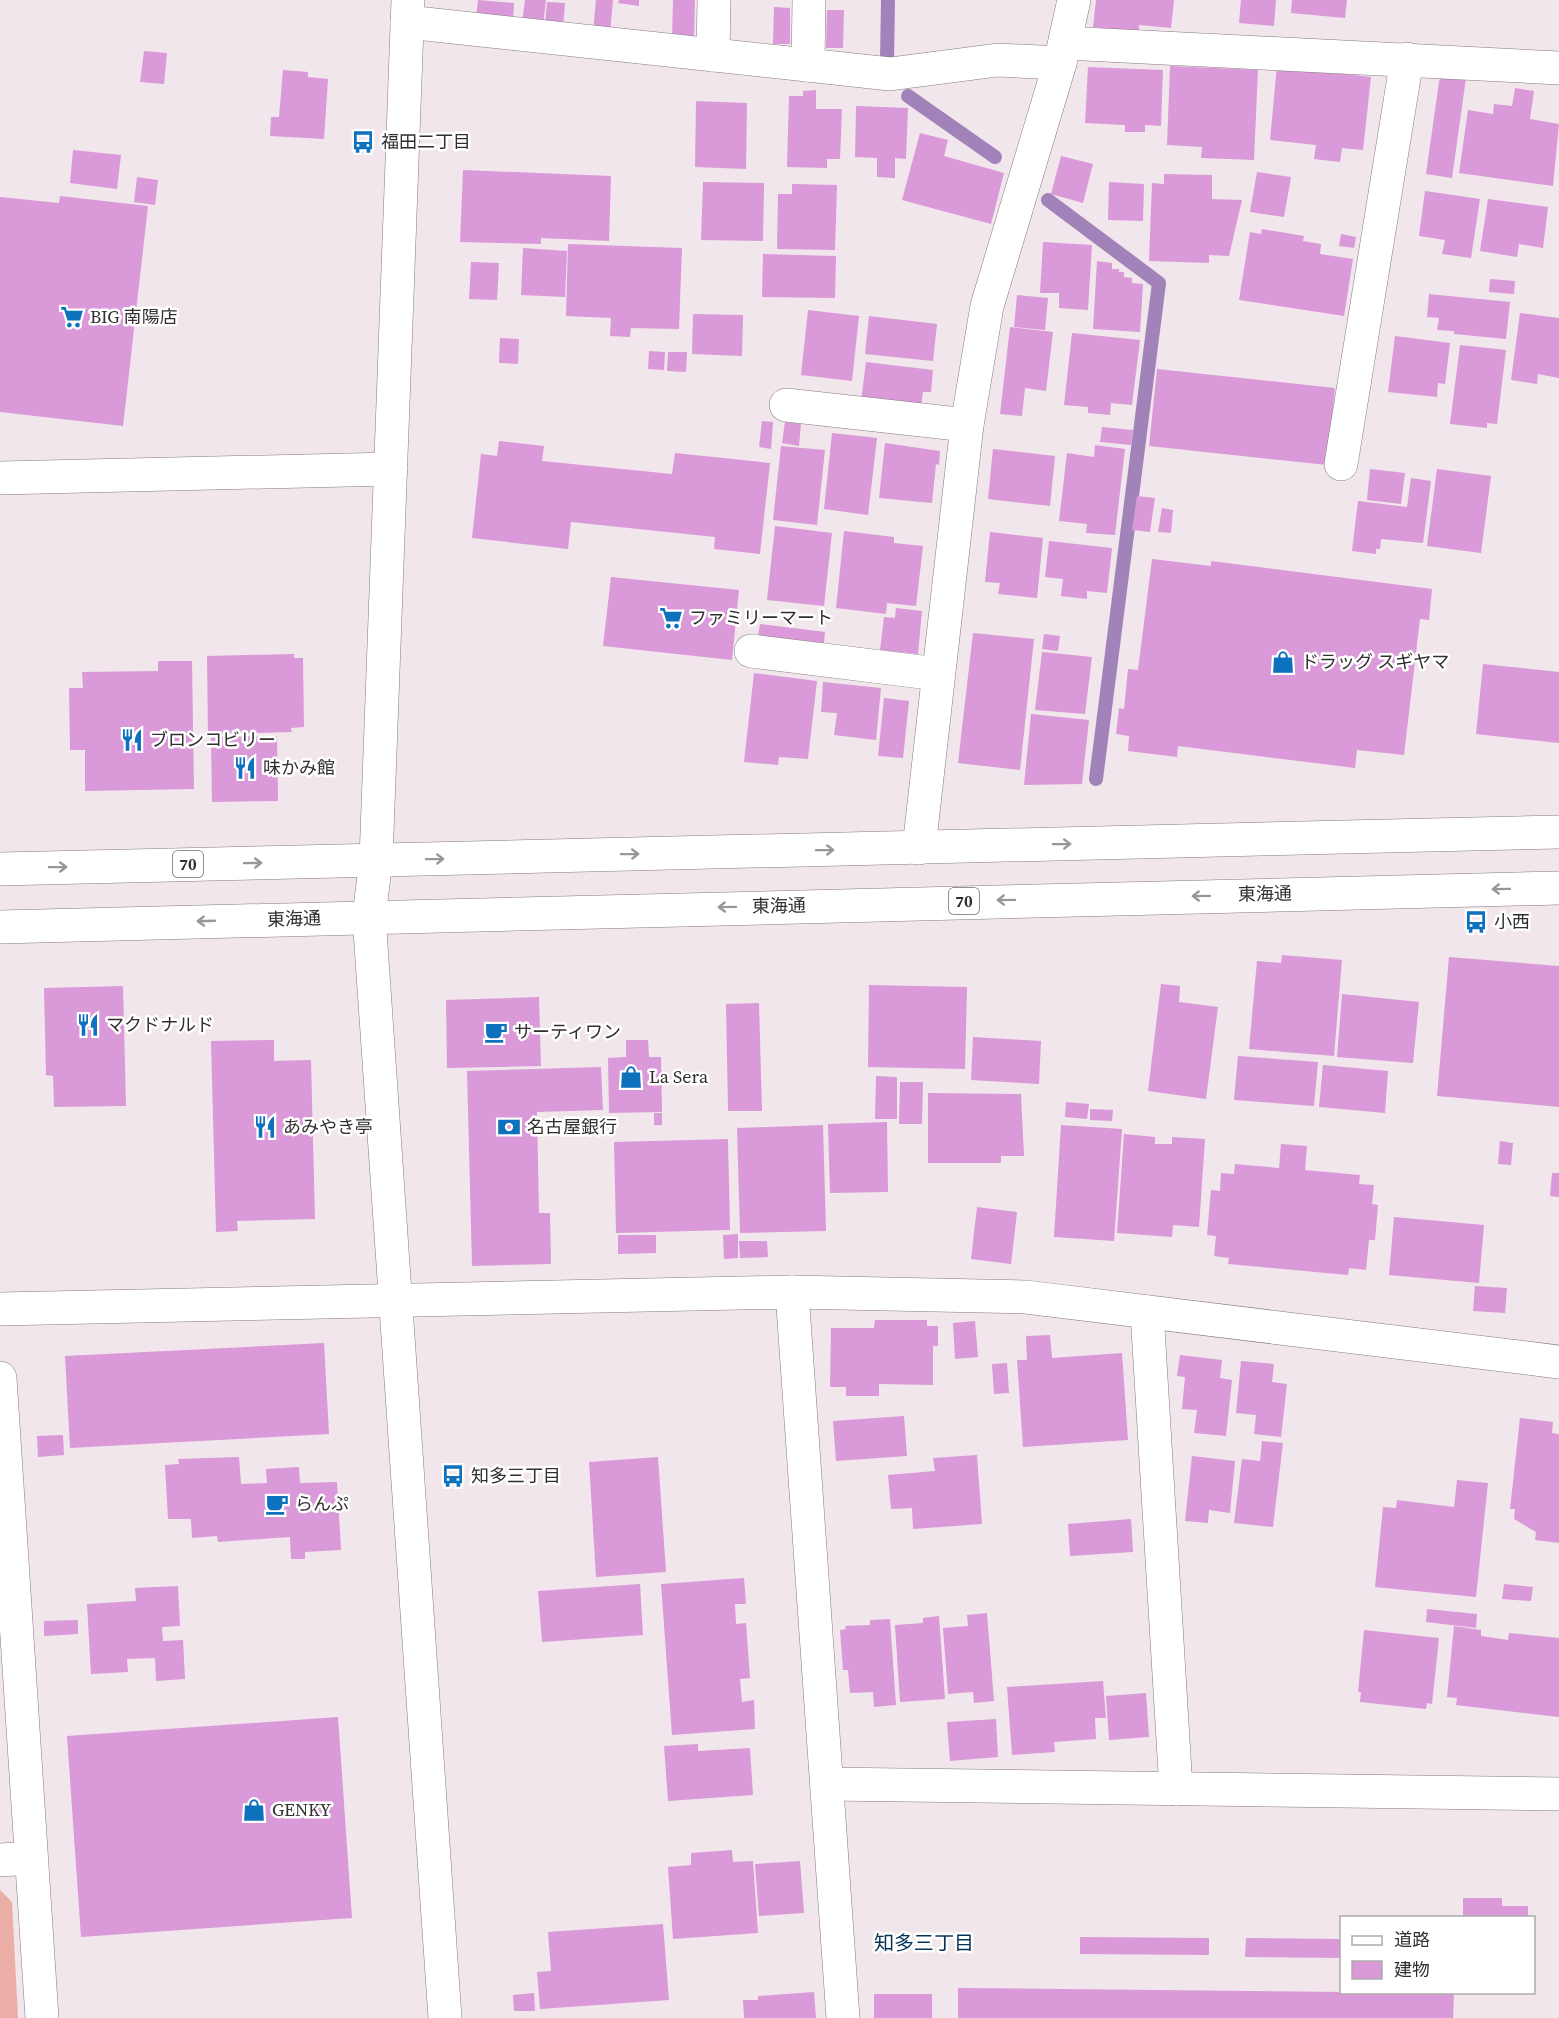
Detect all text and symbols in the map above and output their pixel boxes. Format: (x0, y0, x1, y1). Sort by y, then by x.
bus stop icon: 福田二丁目 (350, 129, 376, 155)
place label: 福田二丁目 (381, 129, 471, 154)
supermarket icon: BIG 南陽店 (59, 304, 85, 330)
place label: BIG 南陽店 (90, 304, 178, 329)
supermarket icon: ファミリーマート (658, 605, 684, 631)
place label: ファミリーマート (689, 605, 833, 630)
shop icon: ドラッグ スギヤマ (1270, 649, 1296, 675)
place label: ドラッグ スギヤマ (1301, 649, 1449, 674)
restaurant icon: ブロンコビリー (119, 727, 145, 753)
place label: ブロンコビリー (150, 727, 276, 752)
restaurant icon: 味かみ館 (232, 755, 258, 781)
place label: 味かみ館 (263, 755, 335, 780)
one-way arrow (1051, 839, 1071, 850)
one-way arrow (814, 844, 834, 856)
one-way arrow (619, 848, 639, 860)
road number: 70 (173, 851, 203, 877)
one-way arrow (424, 853, 444, 864)
one-way arrow (243, 857, 263, 869)
one-way arrow (48, 861, 68, 873)
street label: 東海通 (1238, 881, 1292, 906)
one-way arrow (1491, 883, 1511, 895)
road number: 70 (949, 888, 979, 914)
one-way arrow (1191, 890, 1211, 902)
street label: 東海通 (752, 893, 806, 918)
one-way arrow (996, 895, 1016, 906)
one-way arrow (717, 902, 737, 913)
street label: 東海通 (267, 905, 321, 932)
bus stop icon: 小西 (1463, 909, 1489, 935)
place label: 小西 (1494, 909, 1530, 934)
one-way arrow (196, 915, 216, 927)
restaurant icon: マクドナルド (75, 1012, 101, 1038)
place label: マクドナルド (106, 1012, 214, 1037)
cafe icon: サーティワン (483, 1019, 509, 1045)
place label: サーティワン (514, 1019, 621, 1044)
shop icon: La Sera (618, 1064, 644, 1090)
place label: La Sera (649, 1064, 709, 1089)
restaurant icon: あみやき亭 (252, 1114, 278, 1140)
place label: あみやき亭 (283, 1114, 373, 1139)
bank icon: 名古屋銀行 (496, 1114, 522, 1140)
place label: 名古屋銀行 (527, 1114, 617, 1139)
bus stop icon: 知多三丁目 (440, 1463, 466, 1489)
place label: 知多三丁目 (471, 1463, 561, 1488)
cafe icon: らんぷ (264, 1491, 290, 1517)
place label: らんぷ (295, 1491, 349, 1516)
shop icon: GENKY (241, 1797, 267, 1823)
place label: GENKY (272, 1797, 332, 1822)
legend (1340, 1916, 1535, 1994)
text: 道路 (1394, 1927, 1430, 1952)
district label: 知多三丁目 (874, 1929, 974, 1957)
text: 建物 (1394, 1957, 1430, 1982)

